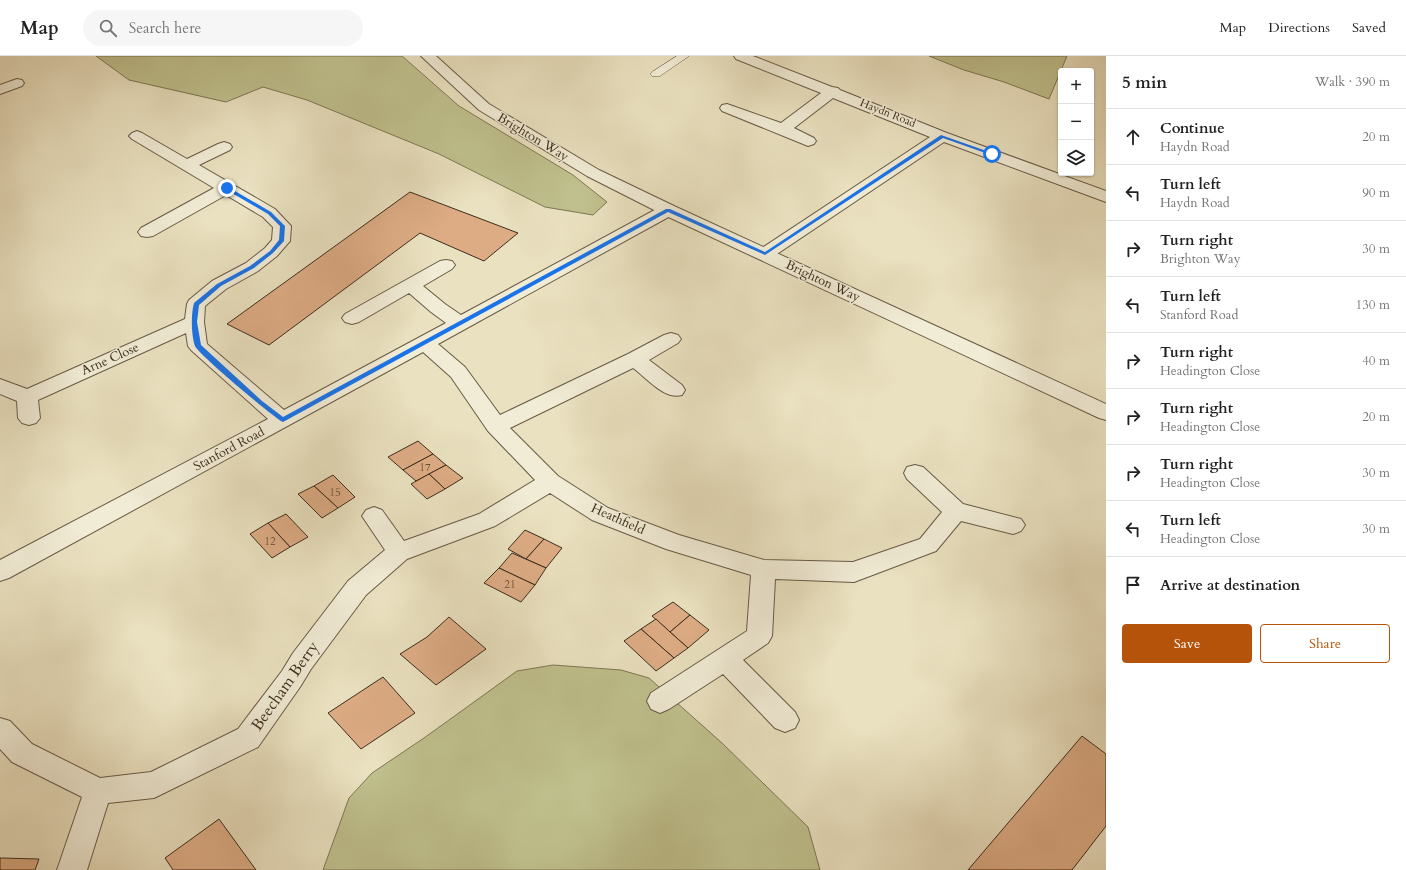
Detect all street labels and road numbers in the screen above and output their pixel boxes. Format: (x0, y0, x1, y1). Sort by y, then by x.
street label: Haydn Road (858, 95, 918, 131)
street label: Brighton Way (494, 109, 572, 166)
street label: Brighton Way (783, 256, 863, 306)
street label: Arne Close (78, 338, 142, 380)
street label: Stanford Road (190, 423, 268, 475)
street label: Heathfield (588, 499, 648, 539)
street label: Beecham Berry (246, 636, 324, 735)

